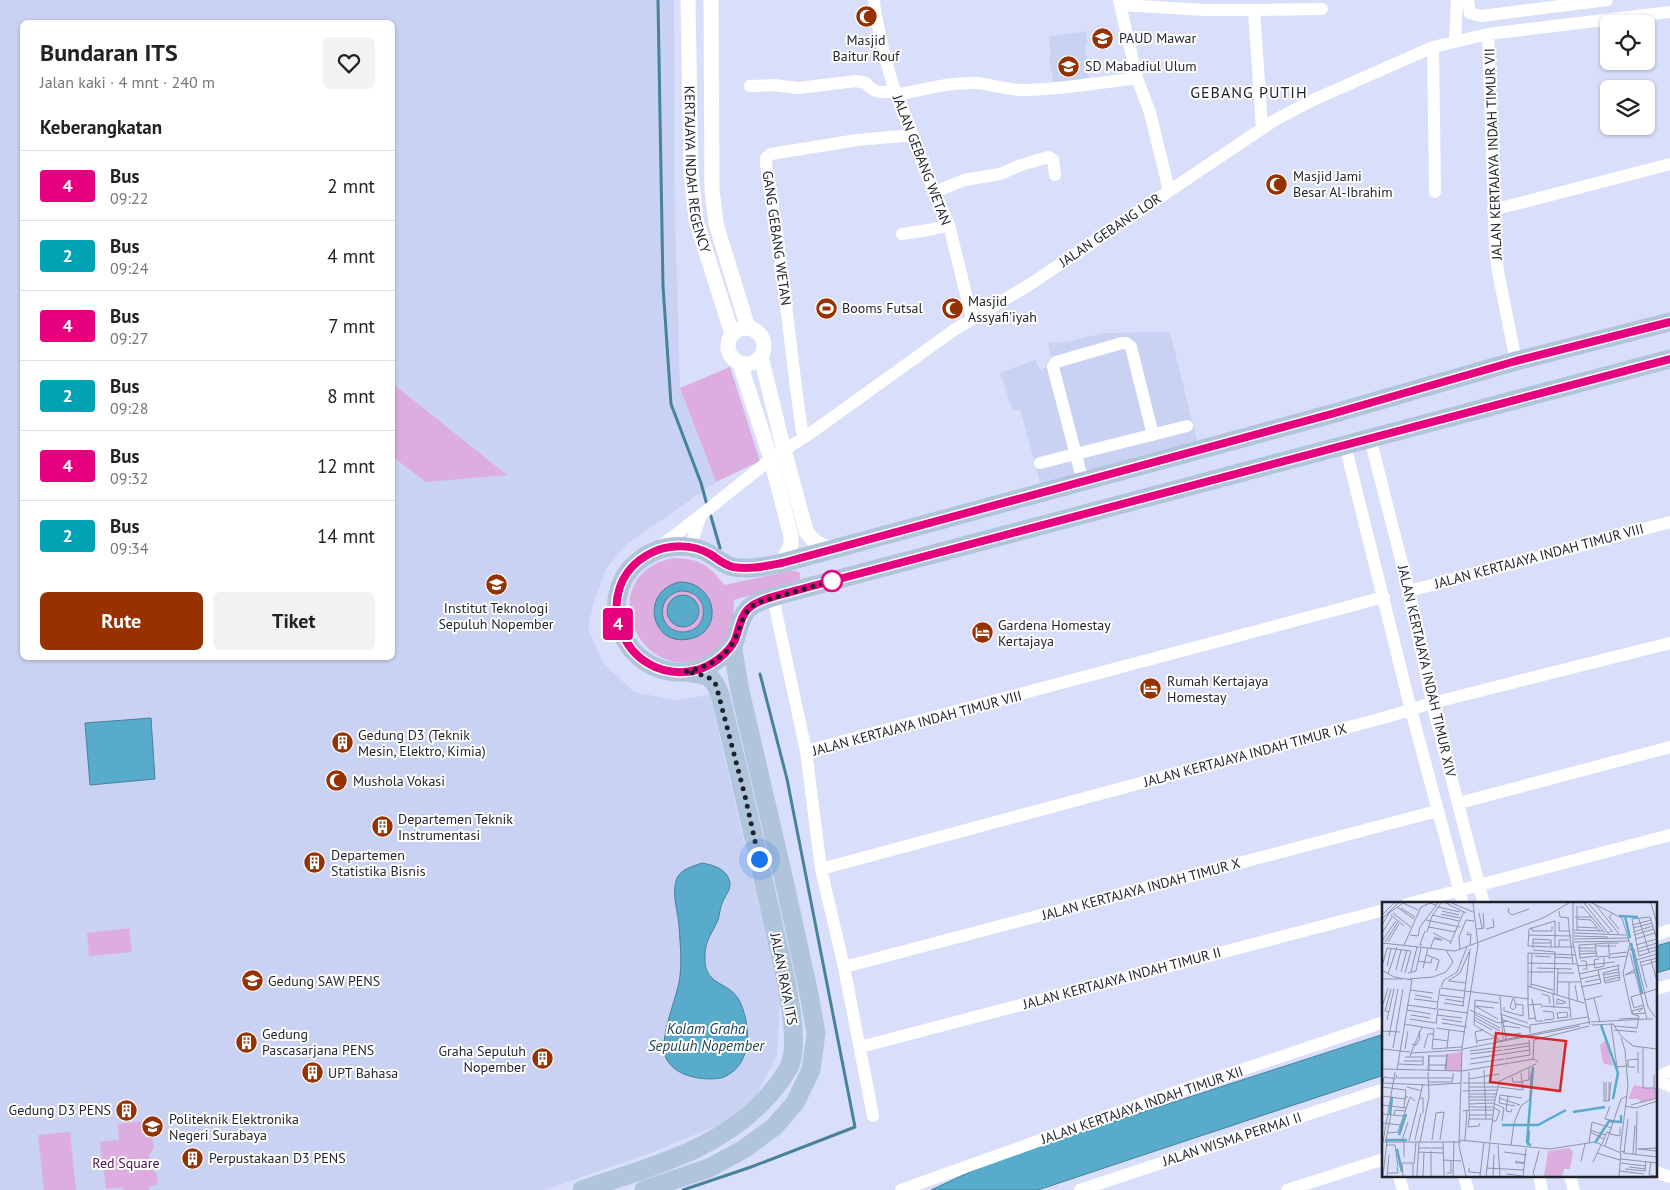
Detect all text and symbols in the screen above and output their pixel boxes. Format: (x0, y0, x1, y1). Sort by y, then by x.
mosque icon: Masjid Baitur Rouf (854, 5, 878, 29)
map controls (1600, 15, 1655, 135)
button: locate (1600, 15, 1655, 70)
school or university icon: PAUD Mawar (1091, 26, 1115, 50)
place label: PAUD Mawar (1119, 29, 1196, 47)
place label: Masjid Baitur Rouf (833, 31, 900, 65)
text: Bundaran ITS (40, 37, 178, 68)
button: heart (323, 37, 375, 89)
street label: JALAN KERTAJAYA INDAH TIMUR VII (1480, 48, 1506, 261)
school or university icon: SD Mabadiul Ulum (1057, 54, 1081, 78)
place label: SD Mabadiul Ulum (1085, 57, 1197, 75)
text: Jalan kaki · 4 mnt · 240 m (40, 72, 215, 92)
button: layers (1600, 80, 1655, 135)
district label: GEBANG PUTIH (1190, 82, 1308, 102)
street label: KERTAJAYA INDAH REGENCY (680, 86, 715, 255)
street label: JALAN GEBANG WETAN (888, 91, 955, 228)
text: Keberangkatan (40, 115, 162, 139)
text: Bus (110, 164, 139, 188)
place label: Masjid Jami Besar Al-Ibrahim (1293, 167, 1393, 201)
street label: GANG GEBANG WETAN (759, 169, 795, 307)
mosque icon: Masjid Jami Besar Al-Ibrahim (1265, 172, 1289, 196)
text: 4 (62, 174, 73, 197)
text: 2 mnt (327, 174, 375, 198)
text: 09:22 (110, 188, 148, 208)
street label: JALAN GEBANG LOR (1055, 189, 1164, 271)
text: Bus (110, 234, 139, 258)
text: 2 (62, 244, 73, 267)
text: 4 mnt (327, 244, 375, 268)
text: 09:24 (110, 258, 148, 278)
place label: Masjid Assyafi'iyah (968, 292, 1037, 326)
sports icon: Booms Futsal (814, 296, 838, 320)
mosque icon: Masjid Assyafi'iyah (940, 297, 964, 321)
place label: Booms Futsal (842, 299, 923, 317)
text: Bus (110, 304, 139, 328)
text: 4 (62, 314, 73, 337)
text: 7 mnt (328, 314, 375, 338)
text: 09:27 (110, 328, 148, 348)
text: Bus (110, 374, 139, 398)
text: 2 (62, 384, 73, 407)
text: 8 mnt (327, 384, 375, 408)
text: 09:28 (110, 398, 148, 418)
text: Bus (110, 444, 139, 468)
text: 4 (62, 454, 73, 477)
text: 12 mnt (317, 454, 375, 478)
text: 09:32 (110, 468, 148, 488)
text: Bus (110, 514, 139, 538)
street label: JALAN KERTAJAYA INDAH TIMUR VIII (1431, 519, 1646, 593)
text: 2 (62, 524, 73, 547)
text: 14 mnt (317, 524, 375, 548)
text: 09:34 (110, 538, 148, 558)
street label: JALAN KERTAJAYA INDAH TIMUR XIV (1394, 562, 1460, 779)
unlabelled marker (821, 570, 843, 592)
school or university icon: Institut Teknologi Sepuluh Nopember (484, 573, 508, 597)
button: Rute (40, 592, 203, 650)
button: Tiket (213, 592, 375, 650)
place label: Institut Teknologi Sepuluh Nopember (438, 599, 554, 633)
line badge: 4 (602, 608, 634, 640)
text: 4 (613, 612, 623, 635)
place label: Gardena Homestay Kertajaya (998, 616, 1111, 650)
hotel icon: Gardena Homestay Kertajaya (970, 621, 994, 645)
place label: Rumah Kertajaya Homestay (1167, 672, 1268, 706)
hotel icon: Rumah Kertajaya Homestay (1139, 677, 1163, 701)
street label: JALAN KERTAJAYA INDAH TIMUR VIII (809, 686, 1024, 760)
street label: JALAN KERTAJAYA INDAH TIMUR IX (1141, 719, 1349, 791)
place label: Gedung D3 (Teknik Mesin, Elektro, Kimia) (358, 726, 486, 760)
building icon: Gedung D3 (Teknik Mesin, Elektro, Kimia) (330, 731, 354, 755)
mosque icon: Mushola Vokasi (325, 769, 349, 793)
place label: Mushola Vokasi (353, 772, 445, 790)
place label: Departemen Teknik Instrumentasi (398, 810, 513, 844)
building icon: Departemen Teknik Instrumentasi (370, 815, 394, 839)
place label: Departemen Statistika Bisnis (331, 846, 426, 880)
your location (747, 847, 772, 872)
building icon: Departemen Statistika Bisnis (303, 851, 327, 875)
street label: JALAN KERTAJAYA INDAH TIMUR X (1039, 854, 1242, 924)
inset map (1382, 902, 1658, 1178)
street label: JALAN RAYA ITS (766, 930, 802, 1027)
street label: JALAN KERTAJAYA INDAH TIMUR II (1020, 943, 1223, 1013)
school or university icon: Gedung SAW PENS (240, 969, 264, 993)
place label: Gedung SAW PENS (268, 972, 380, 990)
water label: Kolam Graha Sepuluh Nopember (648, 1019, 765, 1055)
place label: Gedung Pascasarjana PENS (262, 1025, 374, 1059)
building icon: Gedung Pascasarjana PENS (234, 1030, 258, 1054)
place label: Graha Sepuluh Nopember (438, 1042, 526, 1076)
building icon: Graha Sepuluh Nopember (530, 1047, 554, 1071)
building icon: UPT Bahasa (300, 1061, 324, 1085)
street label: JALAN KERTAJAYA INDAH TIMUR XII (1038, 1062, 1245, 1148)
place label: UPT Bahasa (328, 1064, 398, 1082)
building icon: Gedung D3 PENS (115, 1098, 139, 1122)
place label: Gedung D3 PENS (9, 1101, 111, 1119)
street label: JALAN WISMA PERMAI II (1159, 1108, 1304, 1170)
place label: Politeknik Elektronika Negeri Surabaya (169, 1110, 299, 1144)
school or university icon: Politeknik Elektronika Negeri Surabaya (141, 1115, 165, 1139)
building icon: Perpustakaan D3 PENS (181, 1146, 205, 1170)
place label: Perpustakaan D3 PENS (209, 1149, 346, 1167)
park label: Red Square (92, 1154, 160, 1172)

